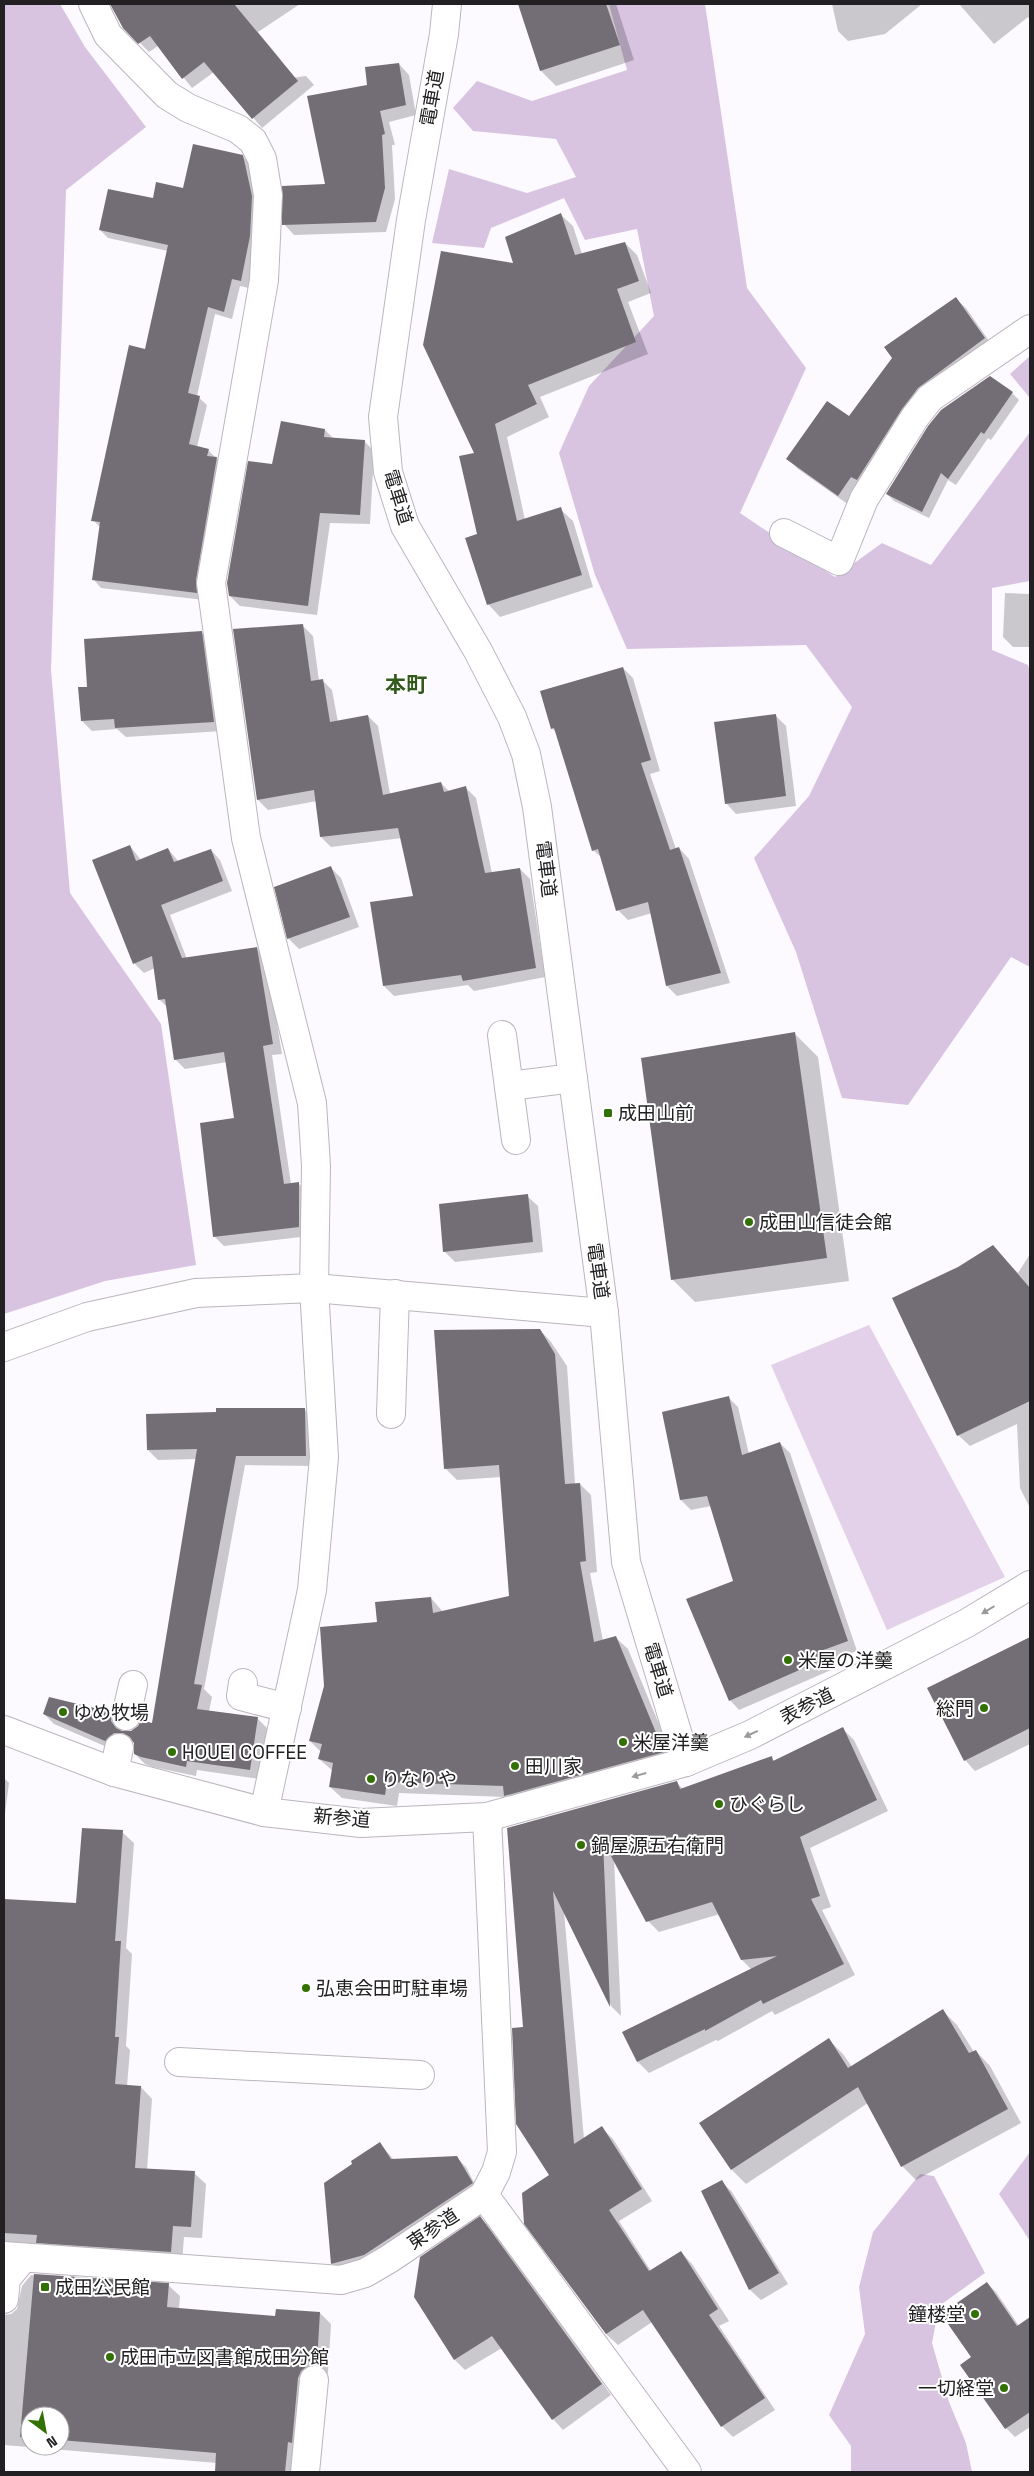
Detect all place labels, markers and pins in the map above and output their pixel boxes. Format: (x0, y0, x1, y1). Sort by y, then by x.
place label: 成田山前 (618, 1101, 694, 1126)
marker: 成田山前 (602, 1107, 614, 1119)
place label: 成田山信徒会館 (759, 1210, 892, 1235)
marker: 成田山信徒会館 (743, 1216, 755, 1228)
place label: 米屋の洋羹 (798, 1648, 893, 1673)
marker: 米屋の洋羹 (782, 1654, 794, 1666)
place label: 総門 (936, 1696, 974, 1721)
place label: ゆめ牧場 (73, 1700, 149, 1725)
marker: 総門 (978, 1702, 990, 1714)
marker: ゆめ牧場 (57, 1706, 69, 1718)
place label: 米屋洋羹 (633, 1730, 709, 1755)
marker: 米屋洋羹 (617, 1736, 629, 1748)
place label: HOUEI COFFEE (182, 1740, 307, 1765)
marker: HOUEI COFFEE (166, 1746, 178, 1758)
place label: 田川家 (525, 1754, 582, 1779)
marker: 田川家 (509, 1760, 521, 1772)
place label: りなりや (381, 1767, 457, 1792)
marker: りなりや (365, 1773, 377, 1785)
place label: ひぐらし (729, 1792, 805, 1817)
marker: ひぐらし (713, 1798, 725, 1810)
place label: 鍋屋源五右衛門 (591, 1833, 724, 1858)
marker: 鍋屋源五右衛門 (575, 1839, 587, 1851)
place label: 弘恵会田町駐車場 (316, 1976, 468, 2001)
marker: 弘恵会田町駐車場 (300, 1982, 312, 1994)
place label: 成田公民館 (55, 2275, 150, 2300)
marker: 成田公民館 (39, 2281, 51, 2293)
place label: 鐘楼堂 (908, 2302, 965, 2327)
marker: 鐘楼堂 (969, 2308, 981, 2320)
place label: 成田市立図書館成田分館 (120, 2345, 329, 2370)
marker: 成田市立図書館成田分館 (104, 2351, 116, 2363)
place label: 一切経堂 (918, 2376, 994, 2401)
marker: 一切経堂 (998, 2382, 1010, 2394)

